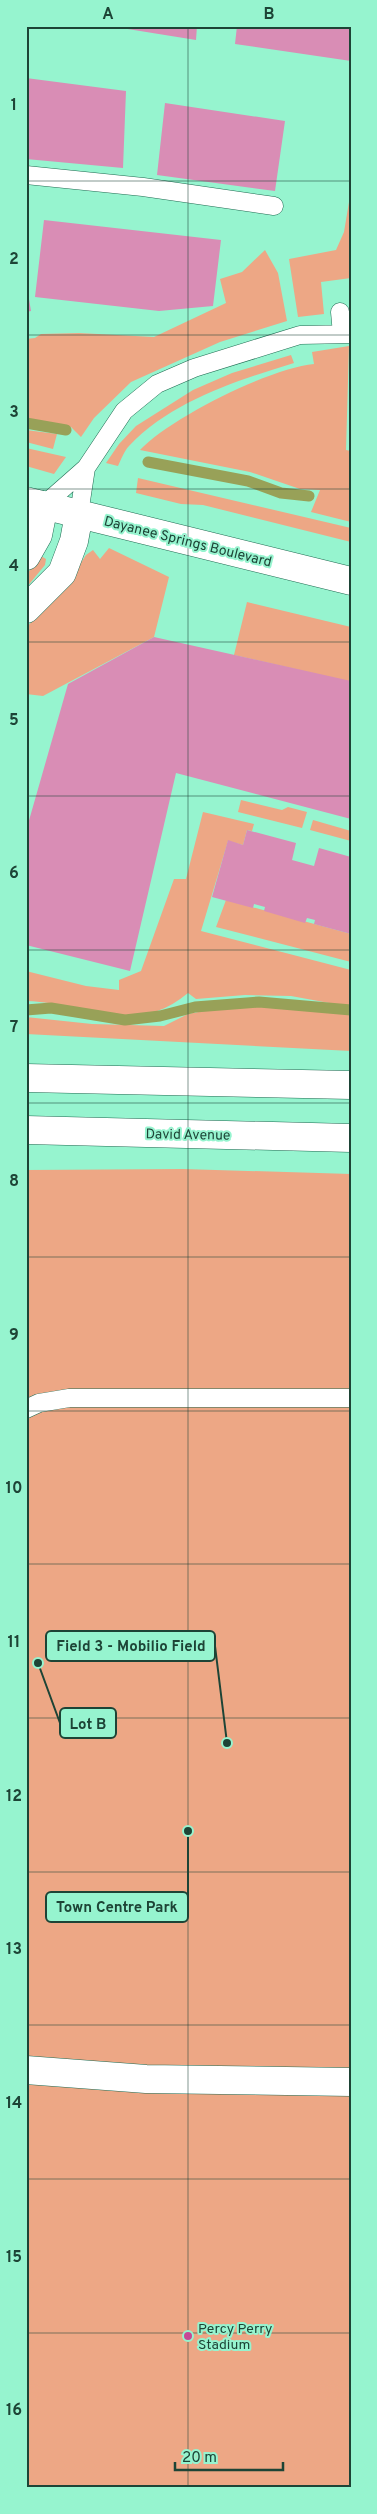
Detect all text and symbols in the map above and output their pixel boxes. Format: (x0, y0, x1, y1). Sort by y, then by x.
text: A (102, 5, 114, 25)
text: B (263, 5, 275, 25)
text: 1 (11, 96, 17, 116)
text: 2 (9, 250, 19, 270)
text: 3 (9, 403, 19, 423)
street label: Dayanee Springs Boulevard (102, 513, 273, 572)
text: 4 (9, 557, 19, 577)
text: 5 (9, 711, 19, 731)
text: 6 (9, 864, 19, 884)
text: 7 (10, 1018, 18, 1038)
street label: David Avenue (145, 1126, 230, 1145)
text: 8 (9, 1172, 19, 1192)
text: 9 (9, 1326, 19, 1346)
text: 10 (6, 1479, 22, 1499)
callout: Field 3 - Mobilio Field (46, 1631, 215, 1661)
text: 11 (8, 1633, 20, 1653)
text: Field 3 - Mobilio Field (56, 1638, 206, 1657)
callout: Lot B (60, 1708, 116, 1738)
text: Lot B (70, 1716, 106, 1735)
text: 12 (6, 1787, 22, 1807)
callout: Town Centre Park (46, 1892, 188, 1922)
text: Town Centre Park (56, 1899, 178, 1918)
text: 13 (6, 1940, 22, 1960)
text: 14 (6, 2094, 22, 2114)
text: 15 (6, 2248, 22, 2268)
place label: Percy Perry Stadium (198, 2321, 272, 2354)
marker: Percy Perry Stadium (182, 2330, 194, 2342)
text: 16 (6, 2401, 22, 2421)
scale bar (175, 2439, 282, 2471)
text: 20 m (182, 2449, 217, 2468)

